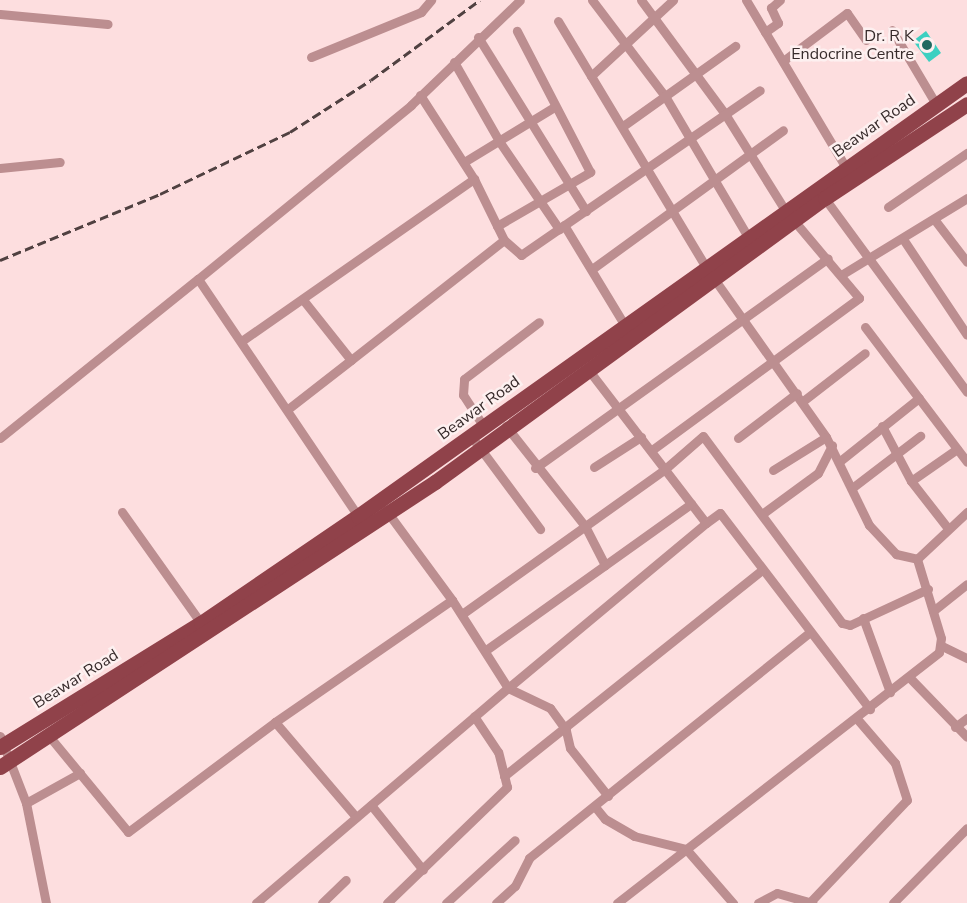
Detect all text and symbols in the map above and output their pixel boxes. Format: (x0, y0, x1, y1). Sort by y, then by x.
place label: Dr. R K Endocrine Centre (791, 26, 914, 64)
marker: Dr. R K Endocrine Centre (918, 36, 936, 54)
street label: Beawar Road (829, 90, 919, 162)
street label: Beawar Road (434, 372, 524, 444)
street label: Beawar Road (30, 645, 122, 713)

